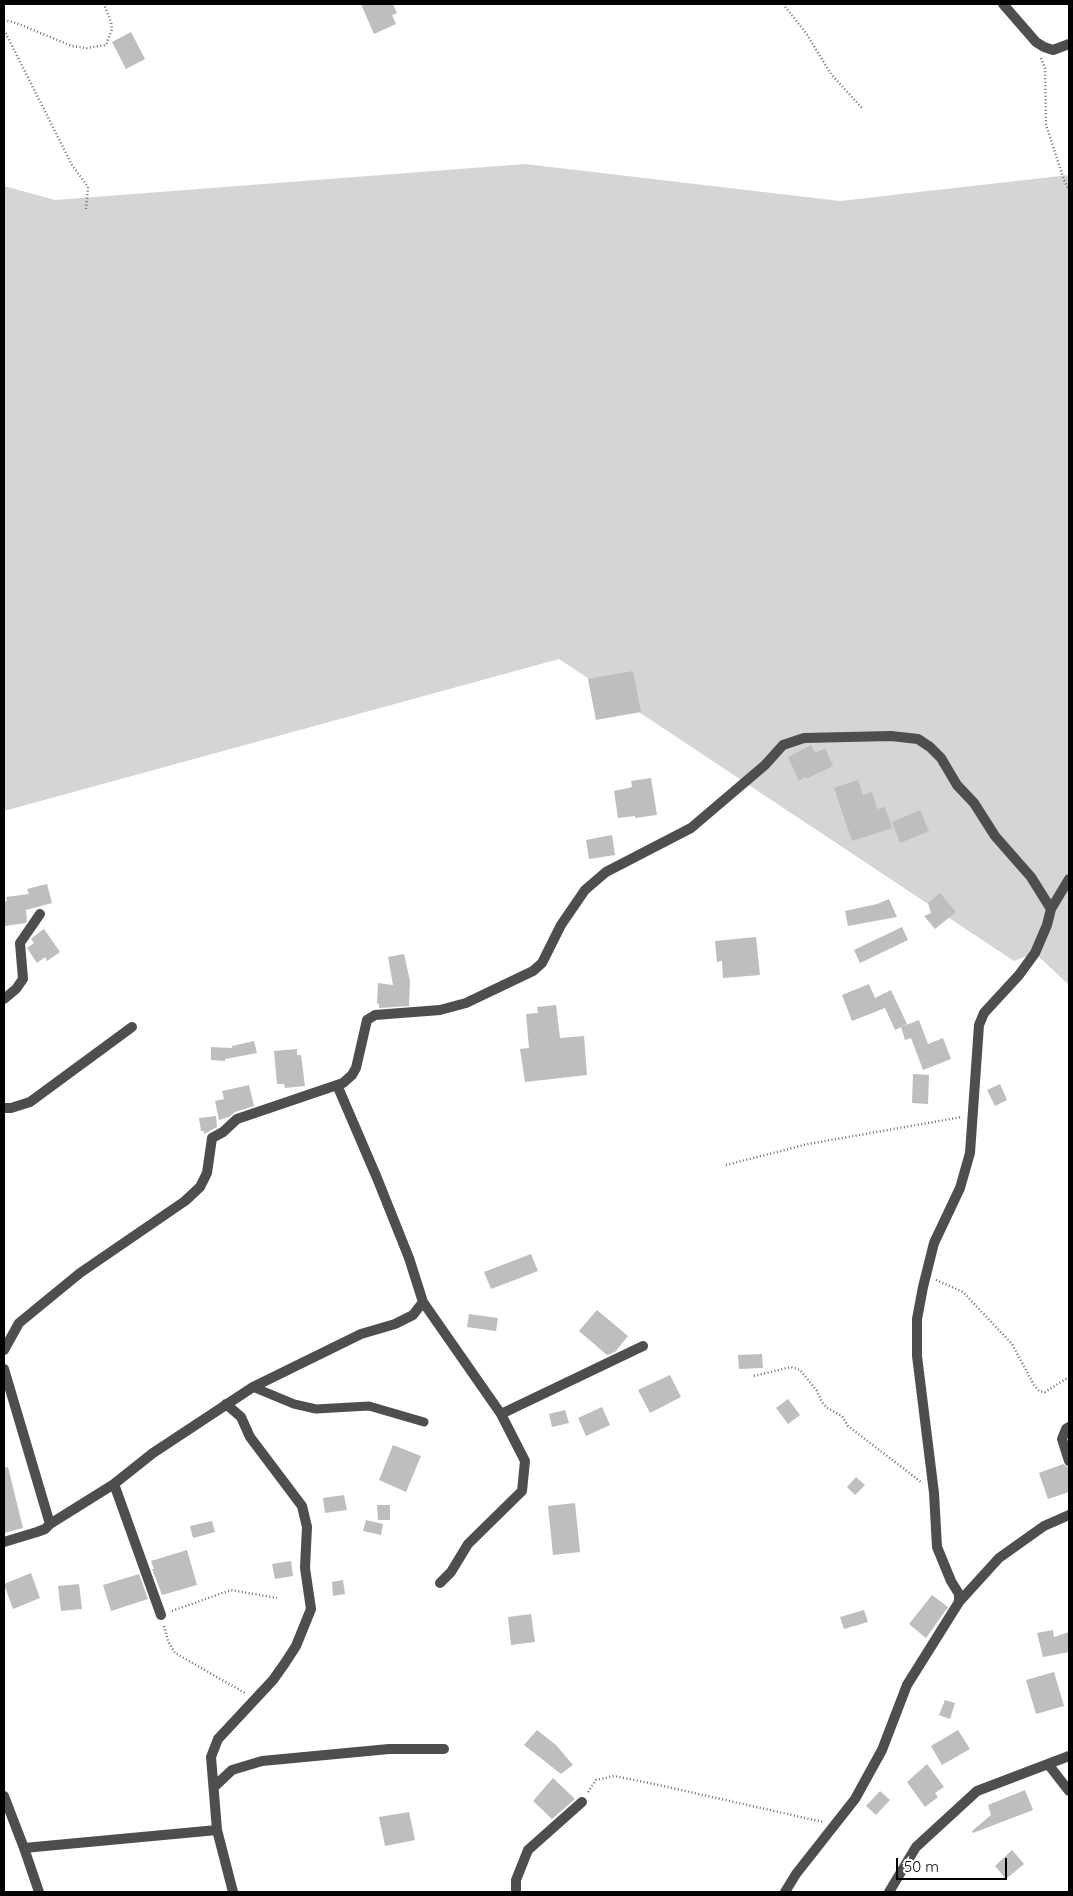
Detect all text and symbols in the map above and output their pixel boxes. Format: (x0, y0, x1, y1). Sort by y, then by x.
scale bar (898, 1848, 1009, 1880)
text: 50 m (904, 1857, 939, 1876)

